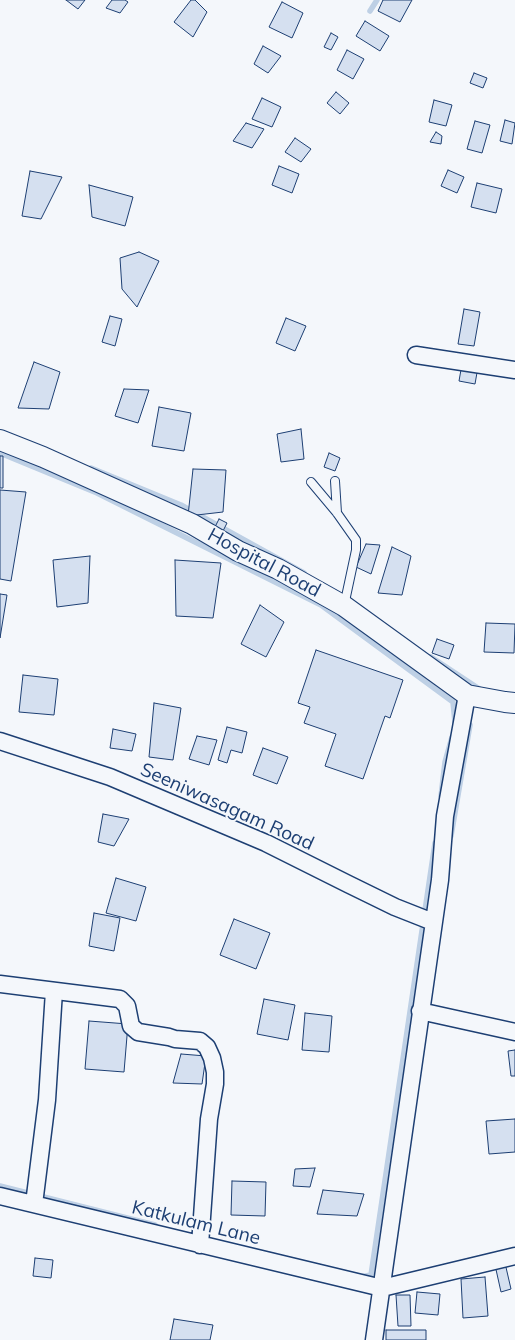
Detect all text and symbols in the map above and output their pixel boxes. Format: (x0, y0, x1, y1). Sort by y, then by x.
street label: Hospital Road (204, 524, 324, 602)
street label: Seeniwasagam Road (137, 758, 317, 856)
street label: Katkulam Lane (129, 1196, 263, 1250)

